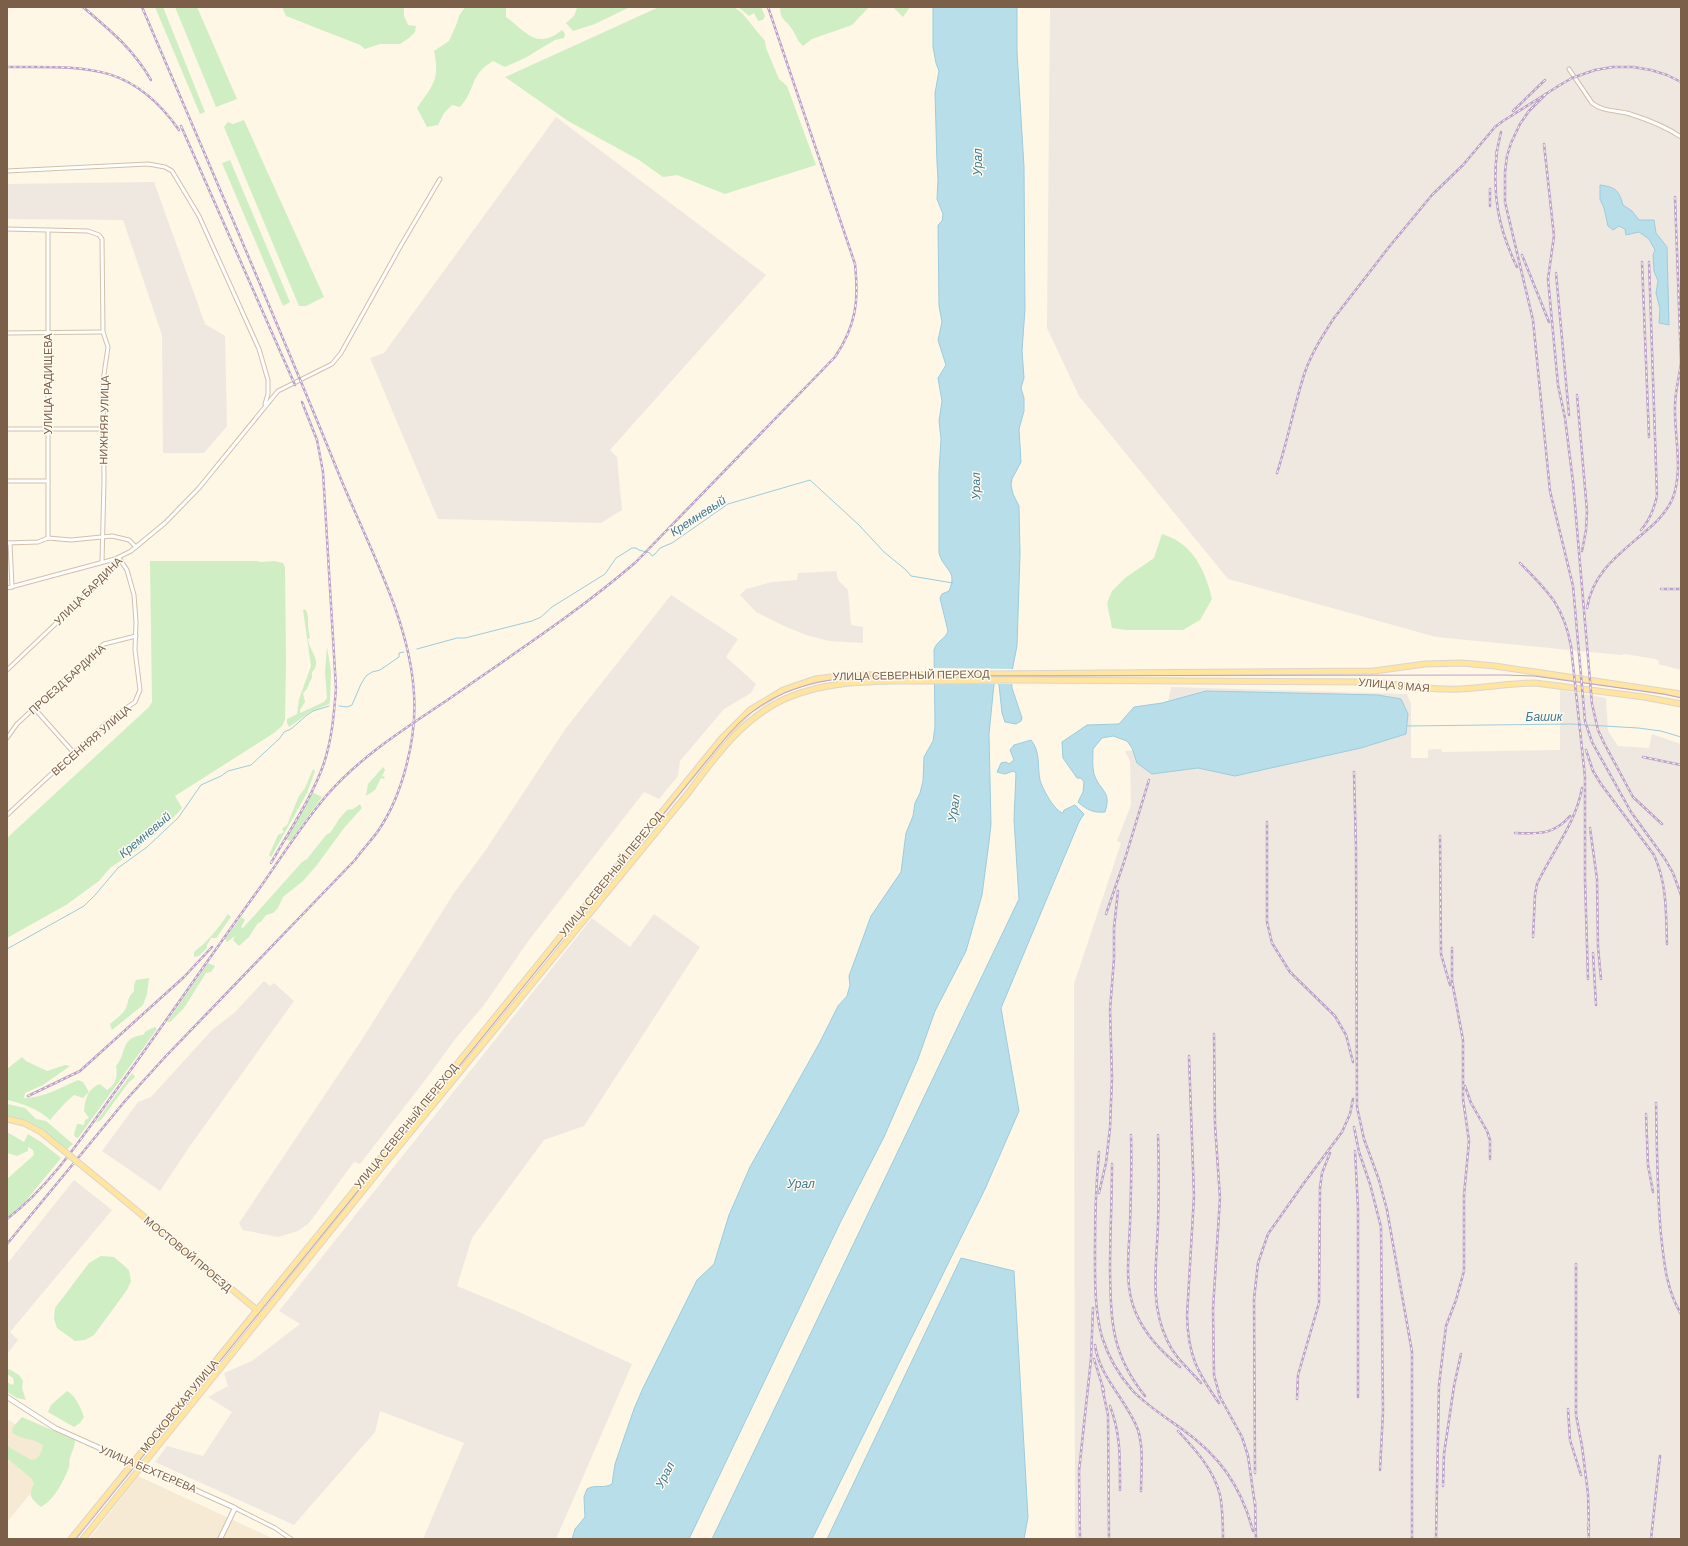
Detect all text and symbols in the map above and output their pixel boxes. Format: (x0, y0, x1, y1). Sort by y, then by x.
water label: Урал (970, 148, 985, 177)
street label: УЛИЦА РАДИЩЕВА (41, 333, 54, 435)
street label: НИЖНЯЯ УЛИЦА (96, 375, 111, 465)
water label: Урал (968, 472, 983, 501)
water label: Кремневый (667, 492, 729, 539)
street label: УЛИЦА БАРДИНА (51, 553, 125, 627)
street label: ПРОЕЗД БАРДИНА (26, 640, 108, 716)
street label: УЛИЦА СЕВЕРНЫЙ ПЕРЕХОД (832, 667, 990, 682)
street label: УЛИЦА 9 МАЯ (1358, 675, 1430, 694)
street label: ВЕСЕННЯЯ УЛИЦА (48, 701, 134, 778)
water label: Башик (1526, 709, 1564, 723)
water label: Урал (944, 793, 963, 824)
water label: Кремневый (116, 808, 174, 861)
street label: УЛИЦА СЕВЕРНЫЙ ПЕРЕХОД (556, 808, 665, 939)
street label: УЛИЦА СЕВЕРНЫЙ ПЕРЕХОД (351, 1060, 460, 1191)
water label: Урал (786, 1176, 815, 1191)
street label: МОСТОВОЙ ПРОЕЗД (142, 1213, 235, 1294)
street label: МОСКОВСКАЯ УЛИЦА (137, 1356, 221, 1455)
street label: УЛИЦА БЕХТЕРЕВА (98, 1442, 199, 1495)
water label: Урал (651, 1459, 677, 1491)

